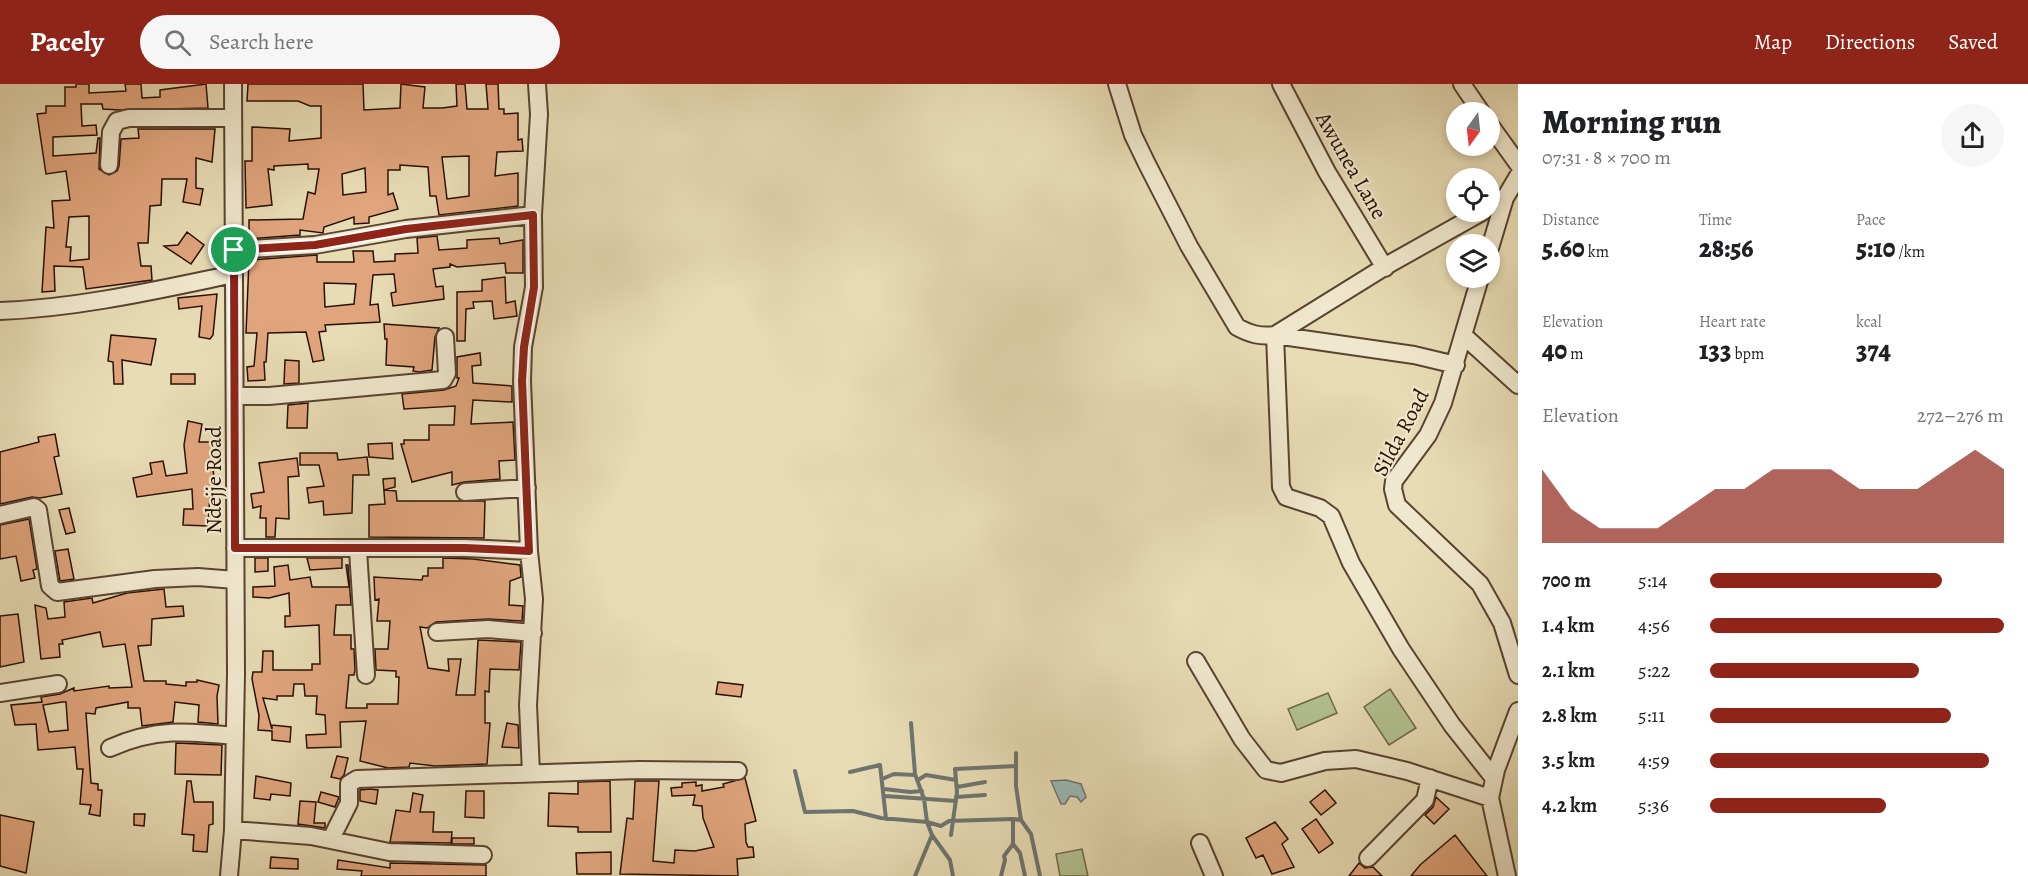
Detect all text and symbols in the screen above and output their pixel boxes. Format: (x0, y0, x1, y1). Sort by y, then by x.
search box (140, 15, 560, 69)
text: Pacely (30, 23, 104, 61)
icon: search (161, 26, 194, 59)
text: Search here (209, 27, 314, 57)
text: Map (1754, 28, 1792, 56)
text: Directions (1825, 28, 1915, 56)
text: Saved (1948, 28, 1998, 56)
text: Morning run (1542, 99, 1721, 144)
north arrow (1446, 102, 1500, 156)
map controls (1446, 102, 1500, 288)
button: share (1941, 104, 2004, 167)
street label: Awunea Lane (1308, 105, 1394, 225)
text: 07:31 · 8 × 700 m (1542, 144, 1671, 171)
button: locate (1446, 168, 1500, 222)
text: Distance (1542, 209, 1599, 231)
text: Time (1699, 209, 1732, 231)
text: Pace (1856, 209, 1886, 231)
pin (208, 224, 259, 275)
text: 5.60 (1542, 231, 1585, 266)
text: 28:56 (1699, 231, 1754, 266)
text: 5:10 (1856, 231, 1895, 266)
icon: arrive (217, 233, 250, 266)
button: layers (1446, 234, 1500, 288)
text: km (1585, 241, 1609, 263)
text: /km (1895, 241, 1925, 263)
text: Elevation (1542, 311, 1603, 333)
text: Heart rate (1699, 311, 1766, 333)
text: kcal (1856, 311, 1882, 333)
text: 40 (1542, 333, 1567, 368)
text: 133 (1699, 333, 1731, 368)
text: 374 (1856, 333, 1891, 368)
text: m (1567, 343, 1584, 365)
text: bpm (1731, 343, 1764, 365)
street label: Silda Road (1365, 383, 1437, 482)
text: Elevation (1542, 402, 1619, 429)
text: 272–276 m (1917, 402, 2004, 429)
street label: Ndejje Road (199, 426, 229, 534)
text: 700 m (1542, 567, 1591, 594)
text: 5:14 (1638, 567, 1667, 594)
text: 1.4 km (1542, 612, 1595, 639)
text: 4:56 (1638, 612, 1670, 639)
text: 2.1 km (1542, 657, 1595, 684)
text: 5:22 (1638, 657, 1670, 684)
text: 2.8 km (1542, 702, 1597, 729)
text: 5:11 (1638, 702, 1665, 729)
text: 3.5 km (1542, 747, 1595, 774)
text: 4:59 (1638, 747, 1670, 774)
text: 4.2 km (1542, 792, 1597, 819)
text: 5:36 (1638, 792, 1669, 819)

